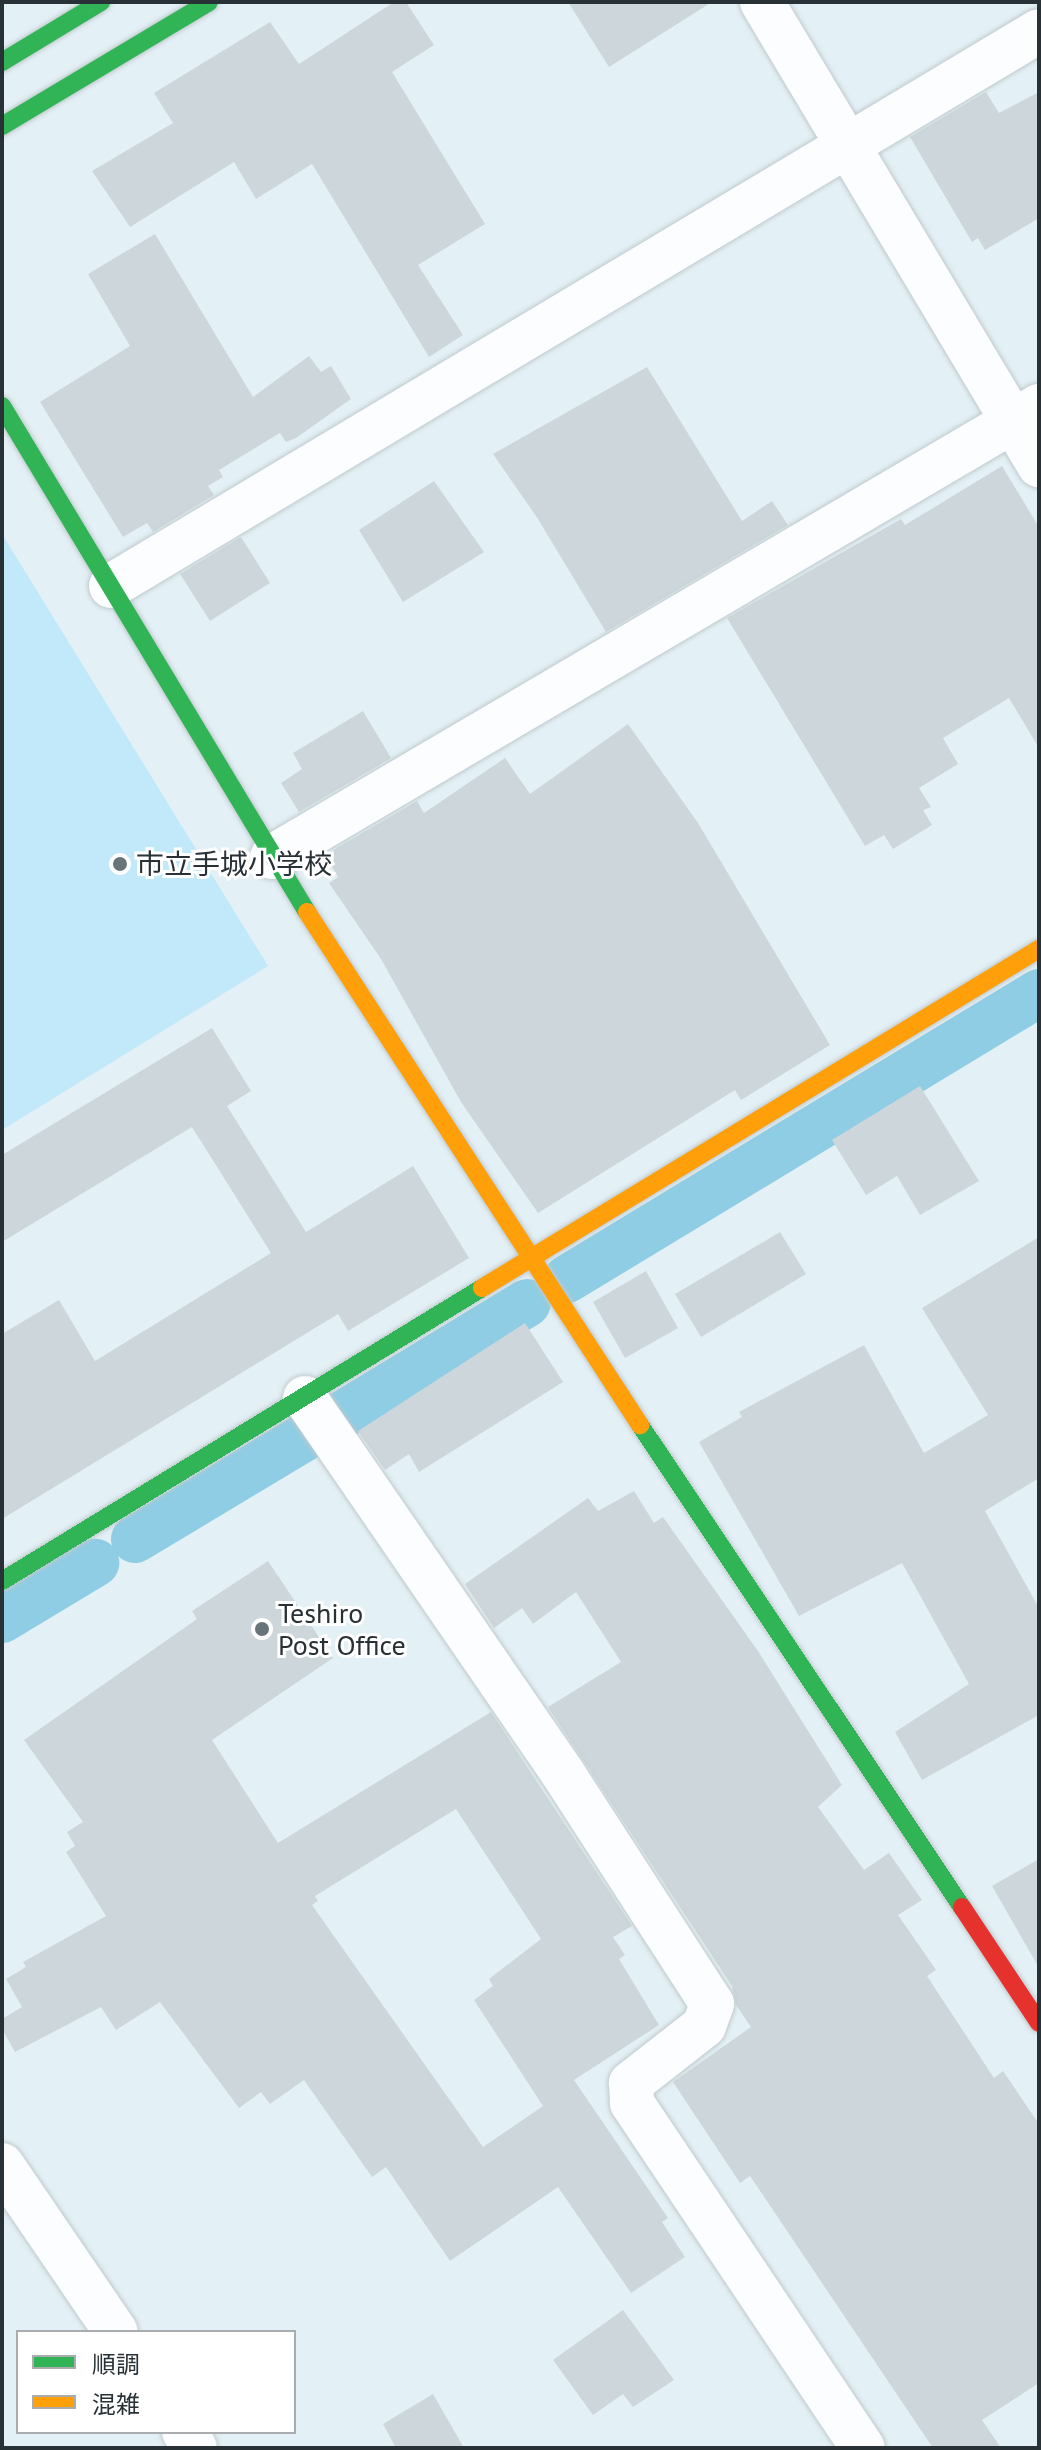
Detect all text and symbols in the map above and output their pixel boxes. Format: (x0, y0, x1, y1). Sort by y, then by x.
place label: 市立手城小学校 (136, 847, 332, 881)
marker: 市立手城小学校 (111, 855, 129, 873)
place label: Teshiro Post Office (278, 1596, 406, 1662)
marker: Teshiro Post Office (253, 1620, 271, 1638)
legend (16, 2330, 296, 2434)
text: 順調 (92, 2349, 140, 2380)
text: 混雑 (92, 2389, 140, 2420)

